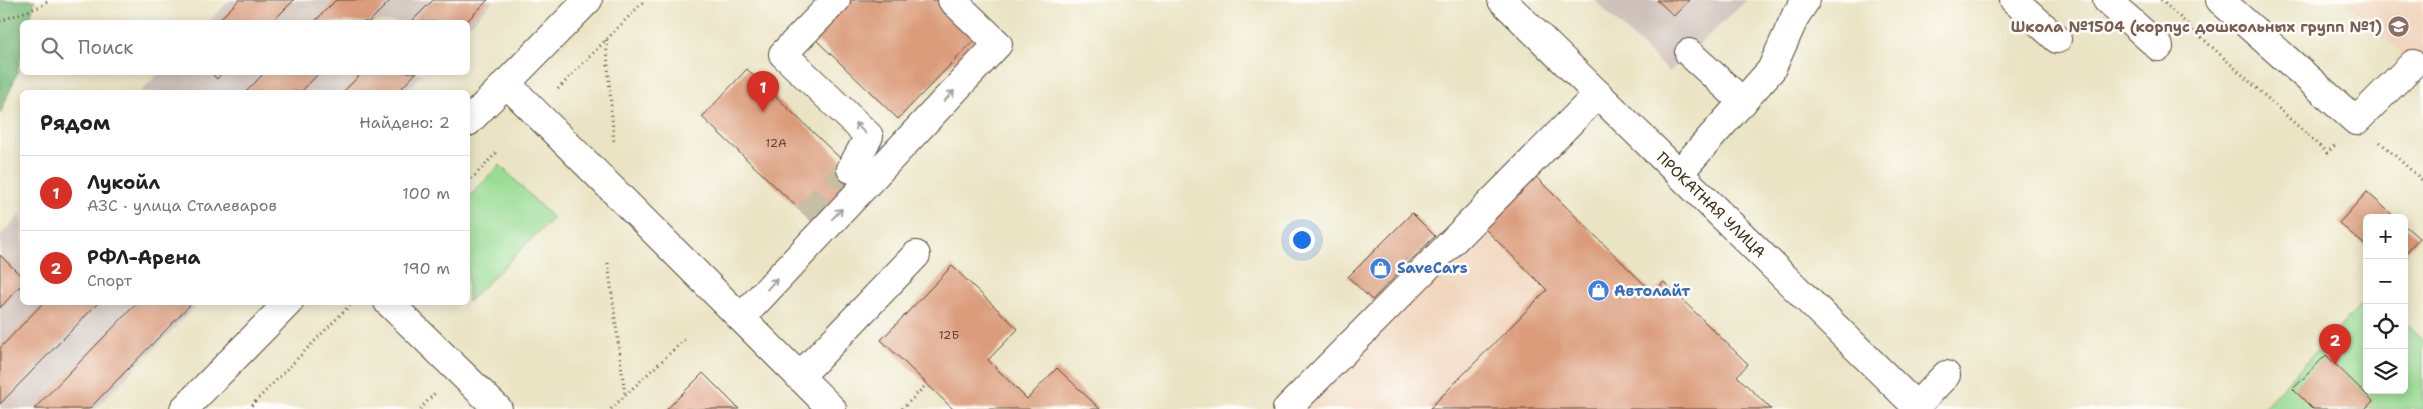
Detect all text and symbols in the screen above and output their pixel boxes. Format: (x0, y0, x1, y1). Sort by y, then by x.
school or university icon: Школа №1504 (корпус дошкольных групп №1) (2386, 15, 2410, 39)
place label: Школа №1504 (корпус дошкольных групп №1) (2011, 17, 2382, 37)
search box (20, 20, 470, 75)
icon: search (38, 34, 66, 62)
text: Поиск (78, 35, 133, 60)
pin: 1 (747, 71, 779, 112)
one-way arrow (943, 90, 955, 102)
text: Рядом (40, 109, 110, 137)
text: Найдено: 2 (359, 112, 450, 133)
one-way arrow (854, 122, 866, 134)
house number: 12А (765, 135, 787, 151)
street label: ПРОКАТНАЯ УЛИЦА (1652, 148, 1770, 262)
text: Лукойл (87, 170, 160, 195)
text: 1 (52, 183, 60, 204)
text: 100 m (402, 183, 450, 204)
text: АЗС · улица Сталеваров (87, 195, 277, 216)
one-way arrow (831, 208, 843, 220)
map controls (2363, 214, 2408, 394)
button: + (2363, 214, 2408, 259)
your location (1289, 227, 1315, 253)
text: РФЛ-Арена (87, 245, 200, 270)
shop icon: SaveCars (1369, 256, 1393, 280)
text: 2 (50, 258, 62, 279)
text: 190 m (403, 258, 450, 279)
place label: SaveCars (1397, 258, 1468, 278)
button: − (2363, 259, 2408, 304)
text: Спорт (87, 270, 132, 291)
one-way arrow (767, 277, 778, 290)
shop icon: Автолайт (1586, 279, 1610, 303)
place label: Автолайт (1614, 281, 1690, 301)
button: locate (2363, 304, 2408, 349)
pin: 2 (2319, 324, 2351, 365)
house number: 12Б (939, 327, 959, 343)
button: layers (2363, 349, 2408, 394)

